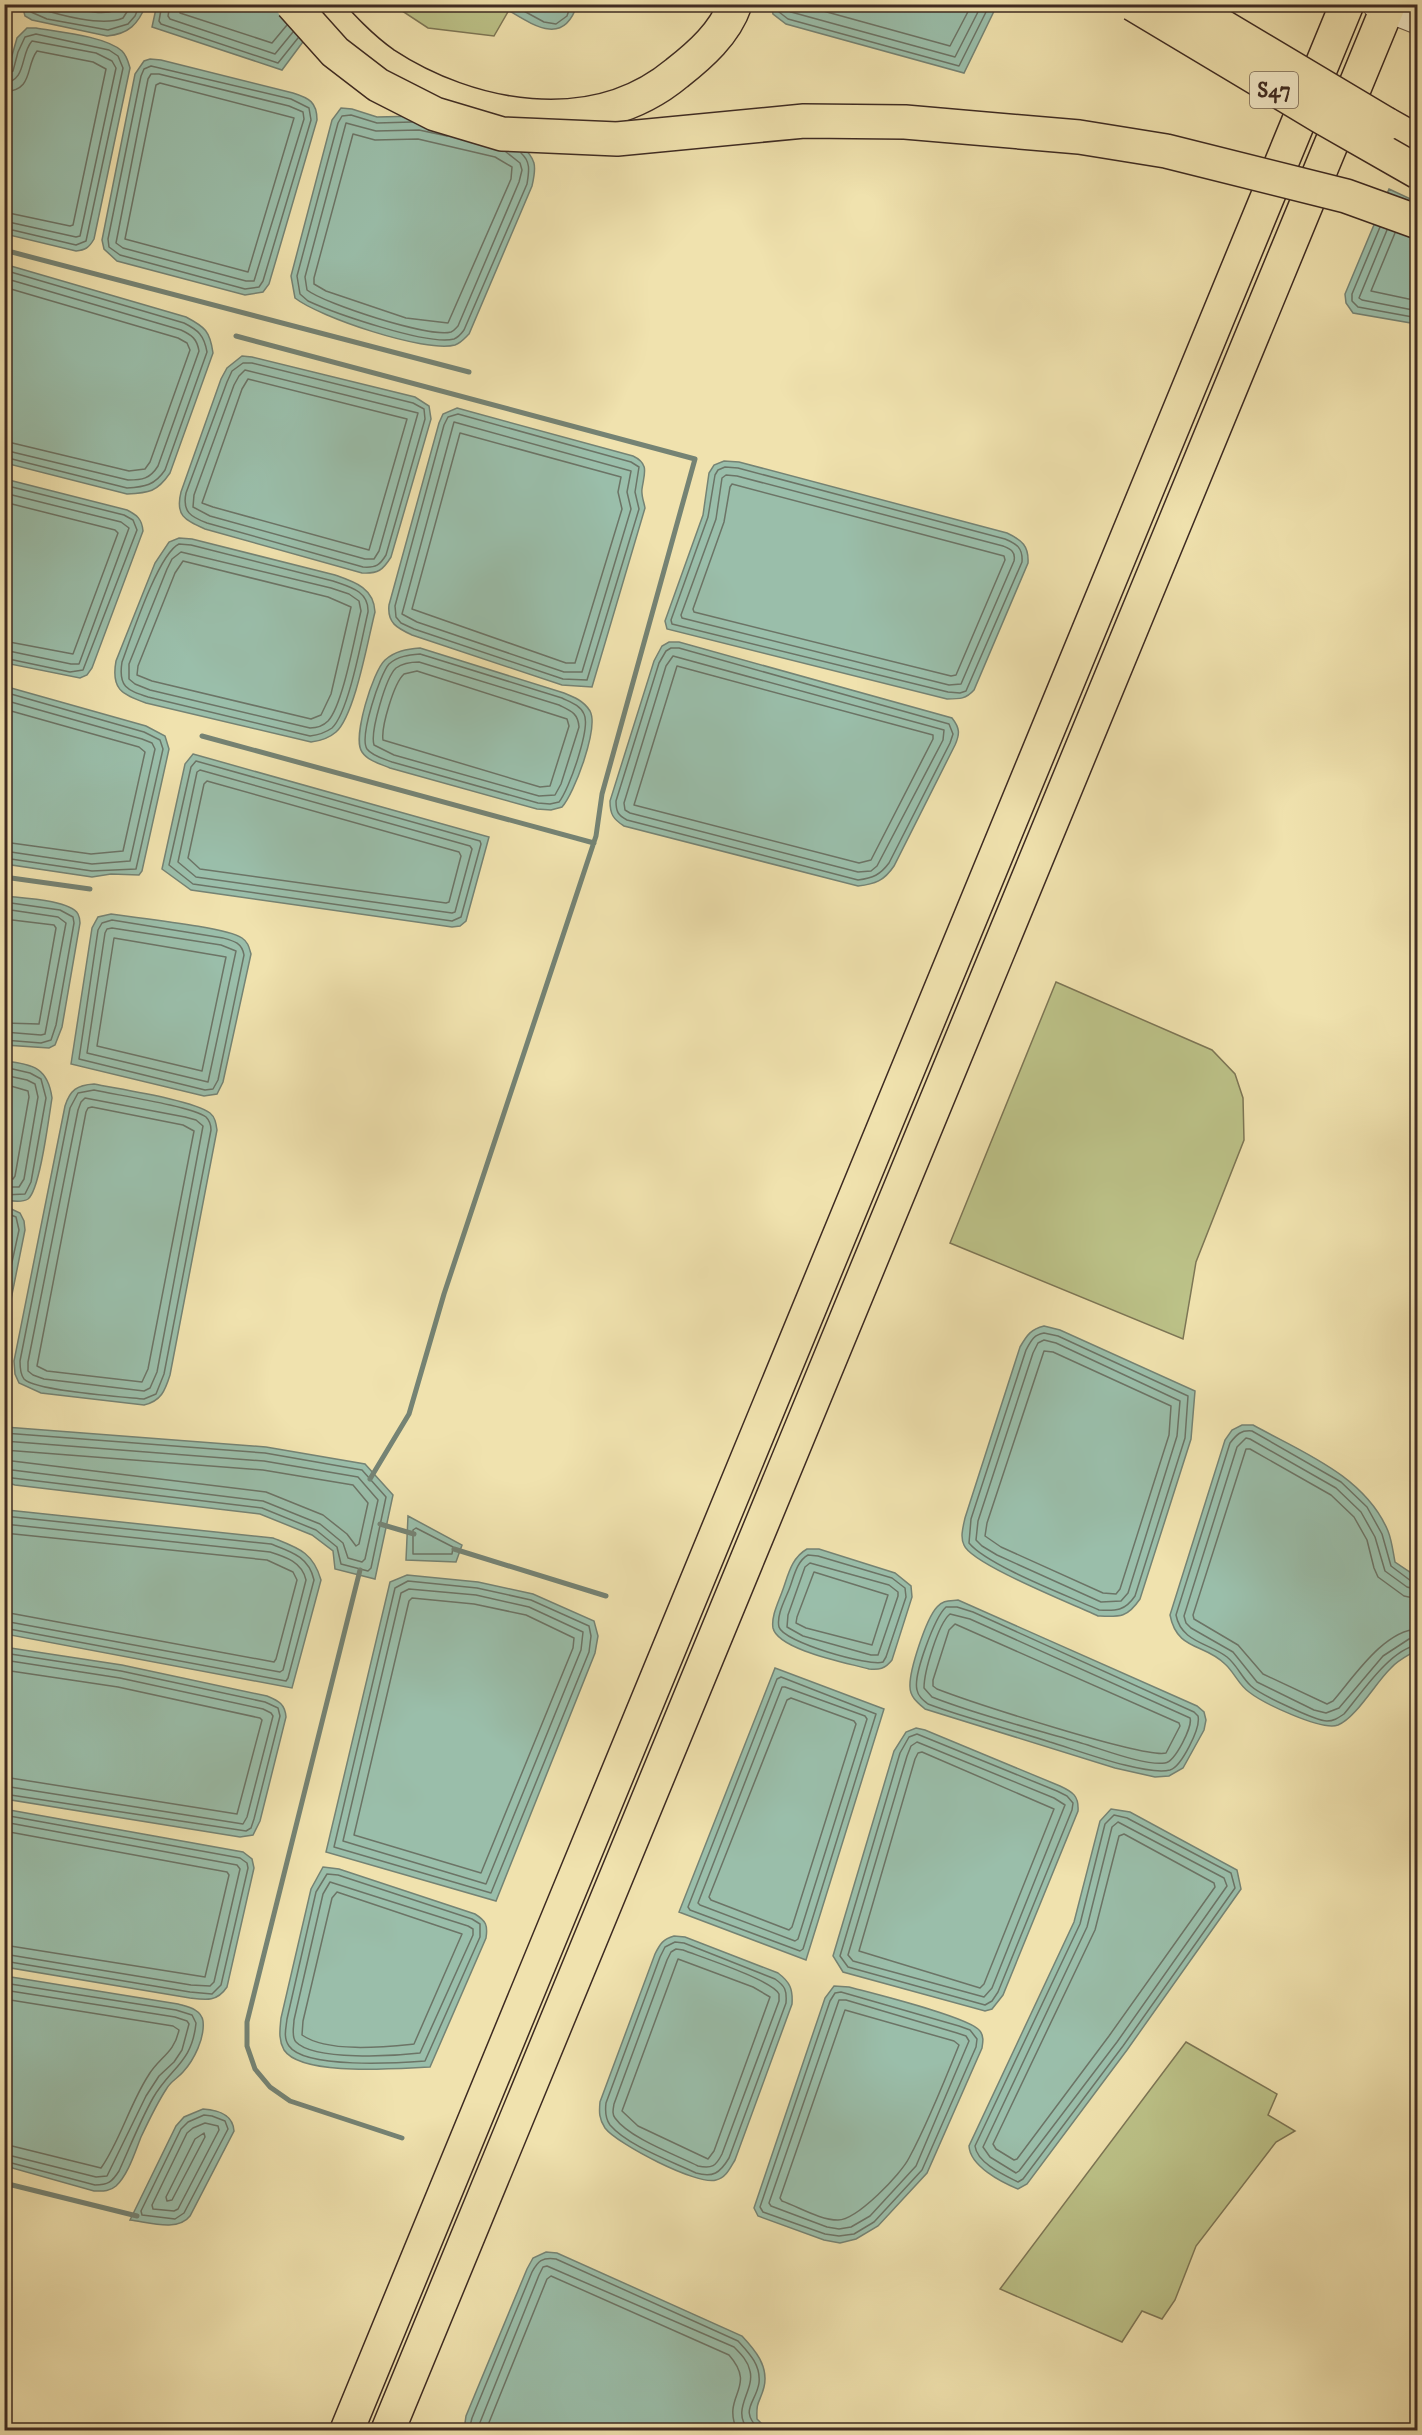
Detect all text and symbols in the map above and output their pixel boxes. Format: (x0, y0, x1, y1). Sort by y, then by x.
road number: S47 (1250, 72, 1298, 108)

